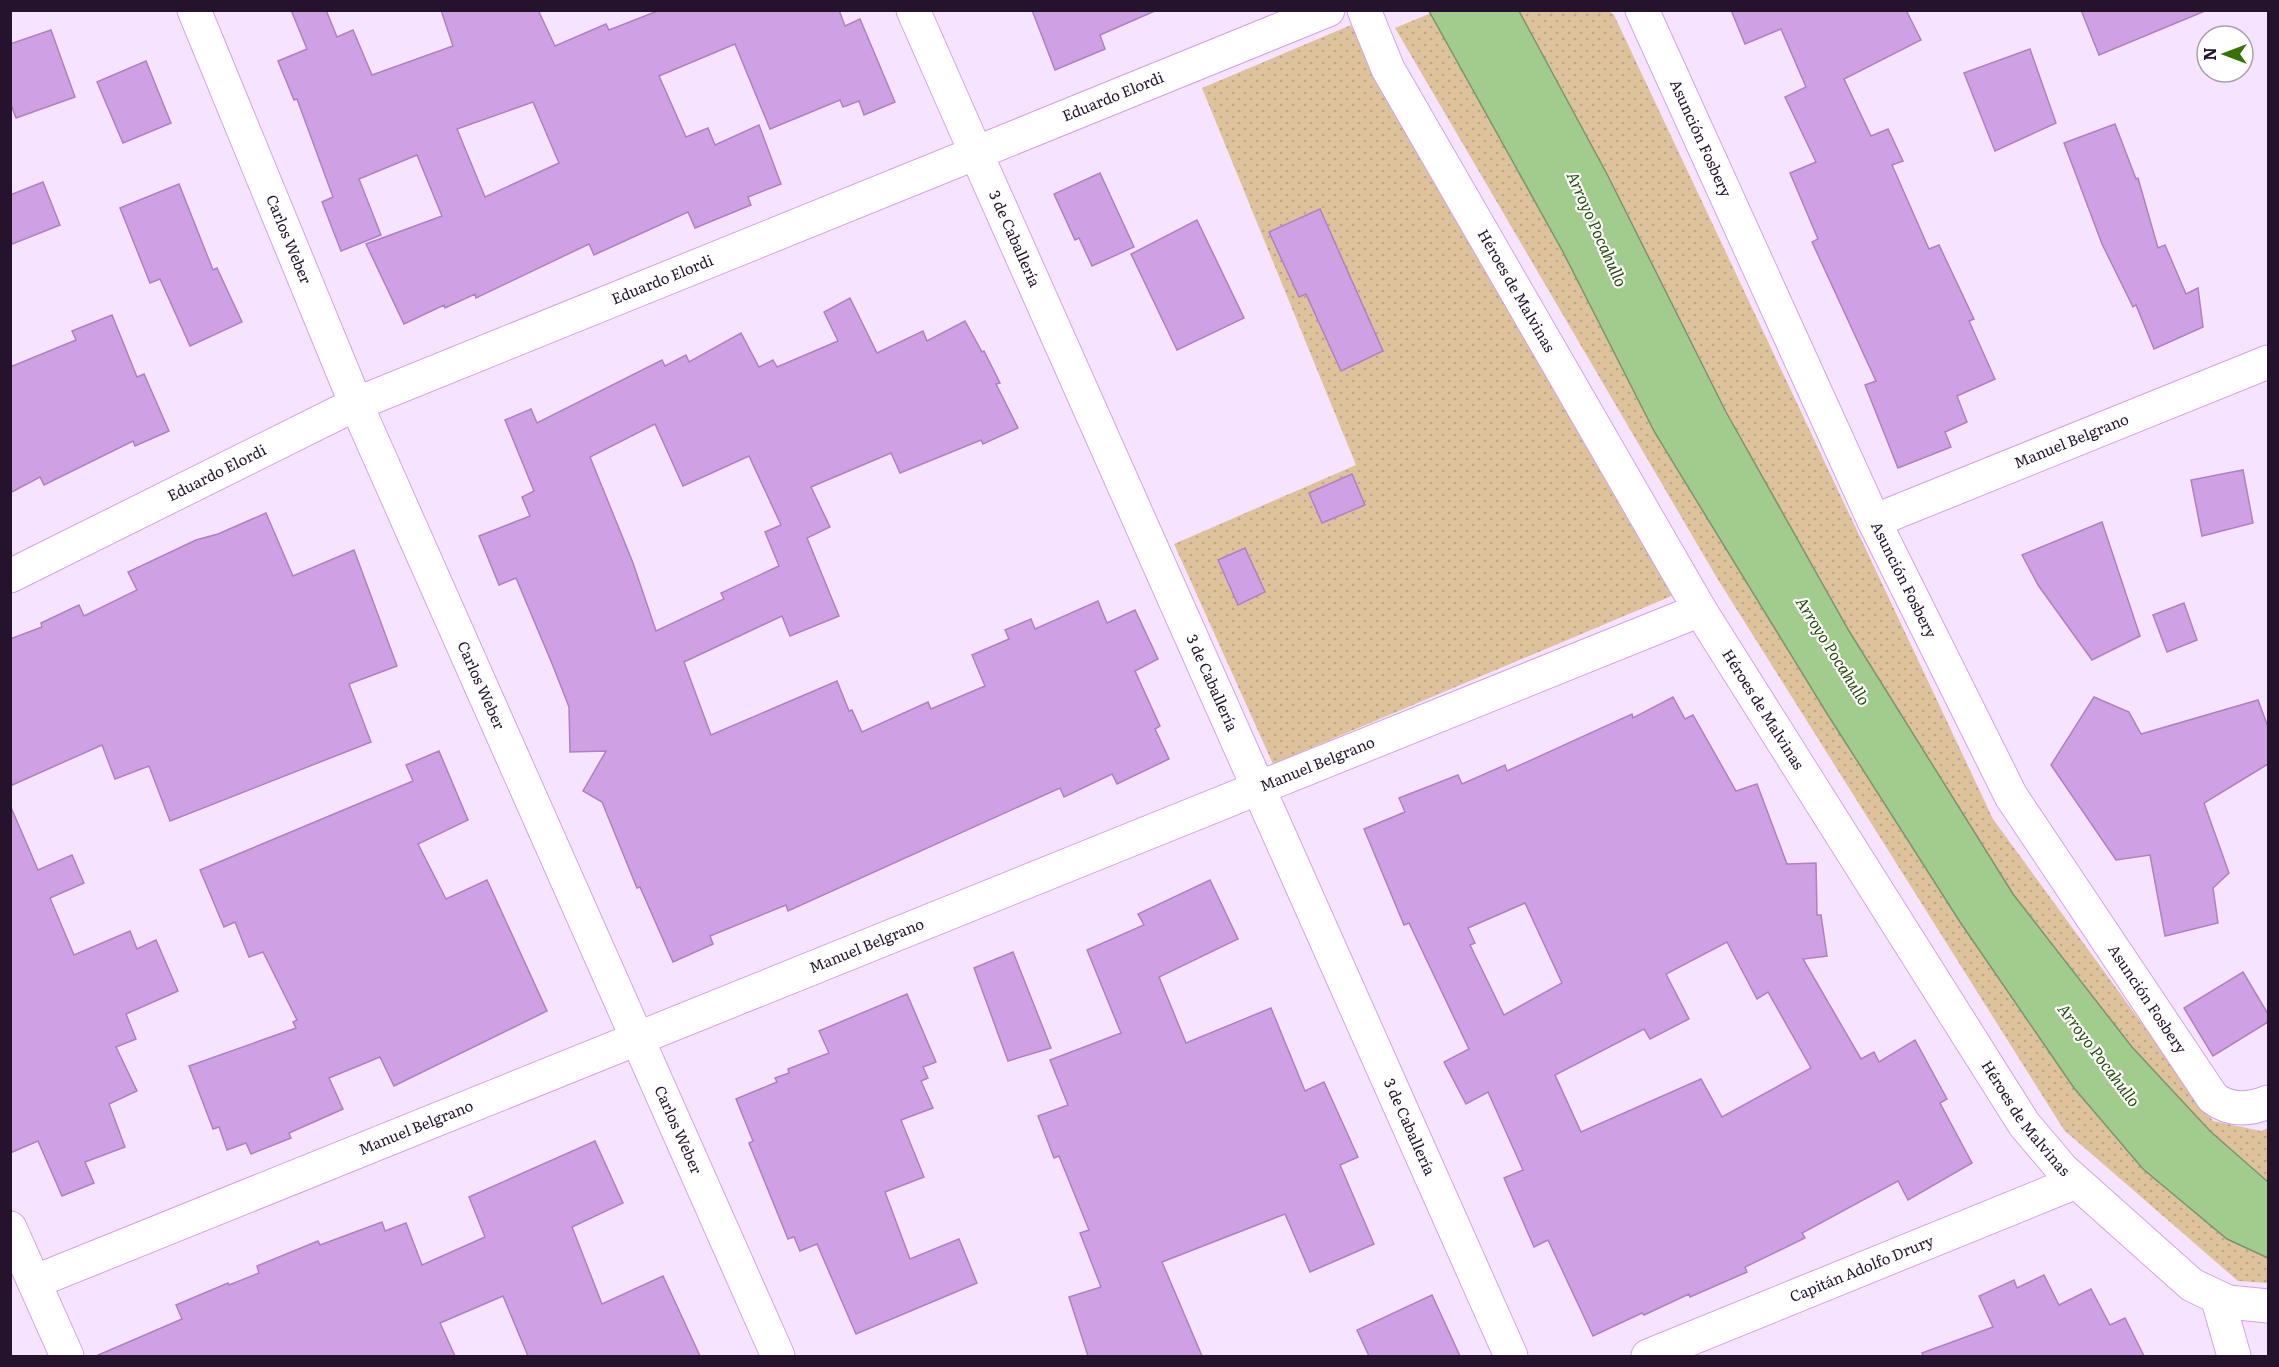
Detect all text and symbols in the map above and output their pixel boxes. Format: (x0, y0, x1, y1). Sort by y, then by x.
north arrow (2195, 24, 2255, 84)
text: N (2197, 47, 2221, 61)
street label: Eduardo Elordi (1058, 65, 1167, 126)
street label: Asunción Fosbery (1665, 75, 1739, 201)
water label: Arroyo Pocahullo (1562, 167, 1634, 290)
street label: 3 de Caballería (984, 186, 1048, 291)
street label: Carlos Weber (261, 191, 318, 287)
street label: Héroes de Malvinas (1473, 224, 1562, 356)
street label: Eduardo Elordi (608, 248, 716, 309)
street label: Manuel Belgrano (2010, 406, 2132, 473)
street label: Eduardo Elordi (163, 438, 270, 506)
street label: Asunción Fosbery (1866, 517, 1944, 642)
water label: Arroyo Pocahullo (1791, 591, 1877, 710)
street label: 3 de Caballería (1181, 630, 1245, 735)
street label: Carlos Weber (453, 637, 512, 733)
street label: Héroes de Malvinas (1717, 644, 1811, 774)
street label: Manuel Belgrano (1256, 729, 1378, 796)
street label: Manuel Belgrano (805, 911, 927, 978)
street label: Asunción Fosbery (2103, 939, 2193, 1058)
water label: Arroyo Pocahullo (2053, 998, 2147, 1111)
street label: Héroes de Malvinas (1976, 1055, 2076, 1181)
street label: 3 de Caballería (1379, 1074, 1443, 1179)
street label: Carlos Weber (649, 1081, 709, 1177)
street label: Manuel Belgrano (355, 1093, 477, 1160)
street label: Capitán Adolfo Drury (1786, 1228, 1937, 1307)

